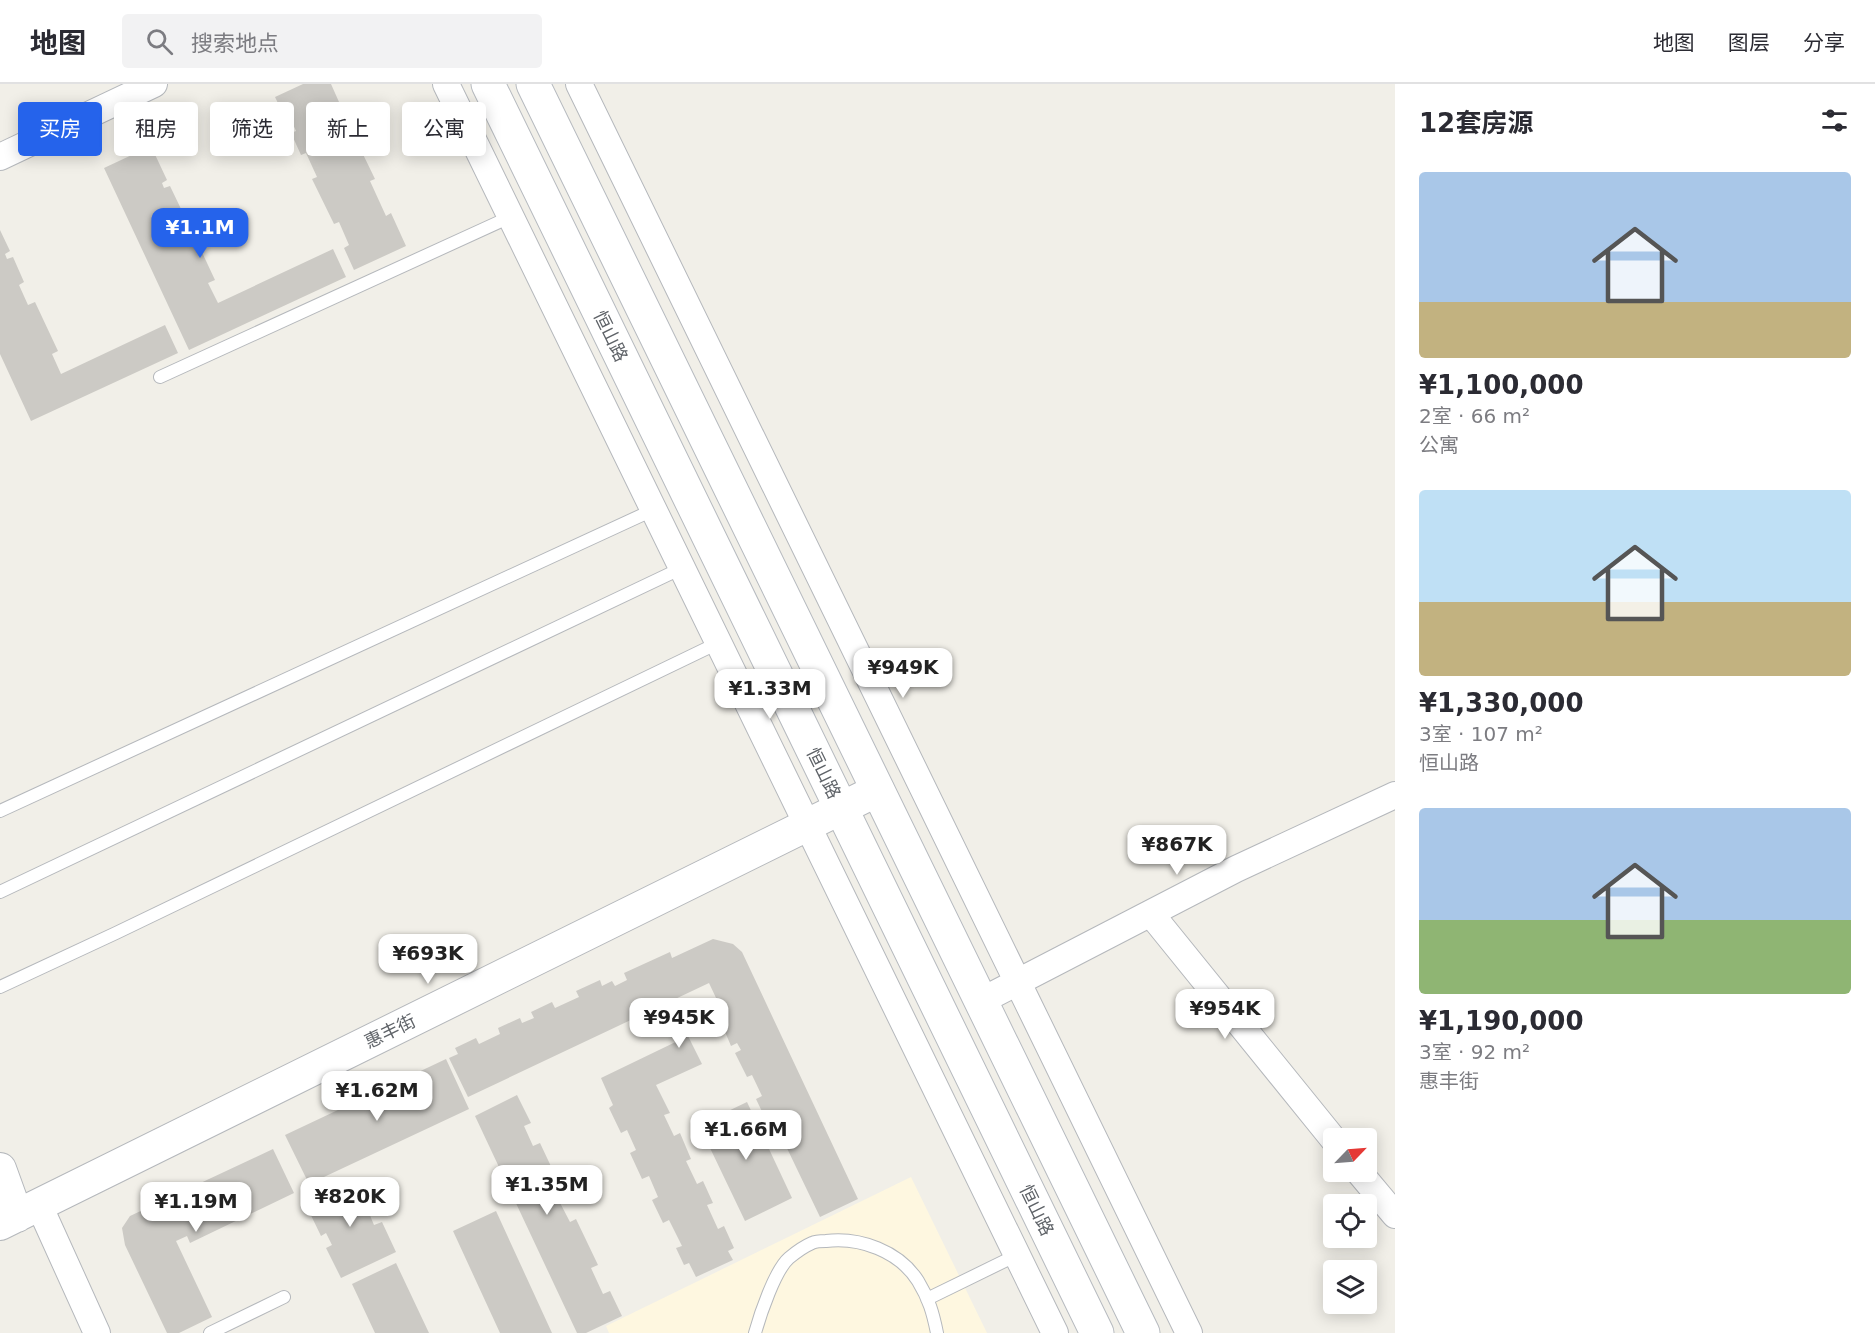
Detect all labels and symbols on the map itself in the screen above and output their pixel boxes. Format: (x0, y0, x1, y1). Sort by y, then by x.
pin: ¥1.1M (158, 208, 242, 259)
street label: 恒山路 (590, 307, 632, 365)
pin: ¥949K (861, 648, 945, 699)
pin: ¥1.33M (721, 669, 819, 720)
street label: 恒山路 (803, 744, 845, 802)
pin: ¥867K (1135, 825, 1219, 876)
pin: ¥693K (386, 934, 470, 985)
pin: ¥954K (1183, 989, 1267, 1040)
pin: ¥945K (637, 998, 721, 1049)
street label: 惠丰街 (361, 1010, 419, 1052)
pin: ¥1.62M (328, 1071, 426, 1122)
pin: ¥1.66M (697, 1110, 795, 1161)
north arrow (1323, 1128, 1377, 1182)
pin: ¥1.35M (498, 1165, 596, 1216)
pin: ¥820K (308, 1177, 392, 1228)
street label: 恒山路 (1016, 1181, 1058, 1239)
pin: ¥1.19M (147, 1182, 245, 1233)

